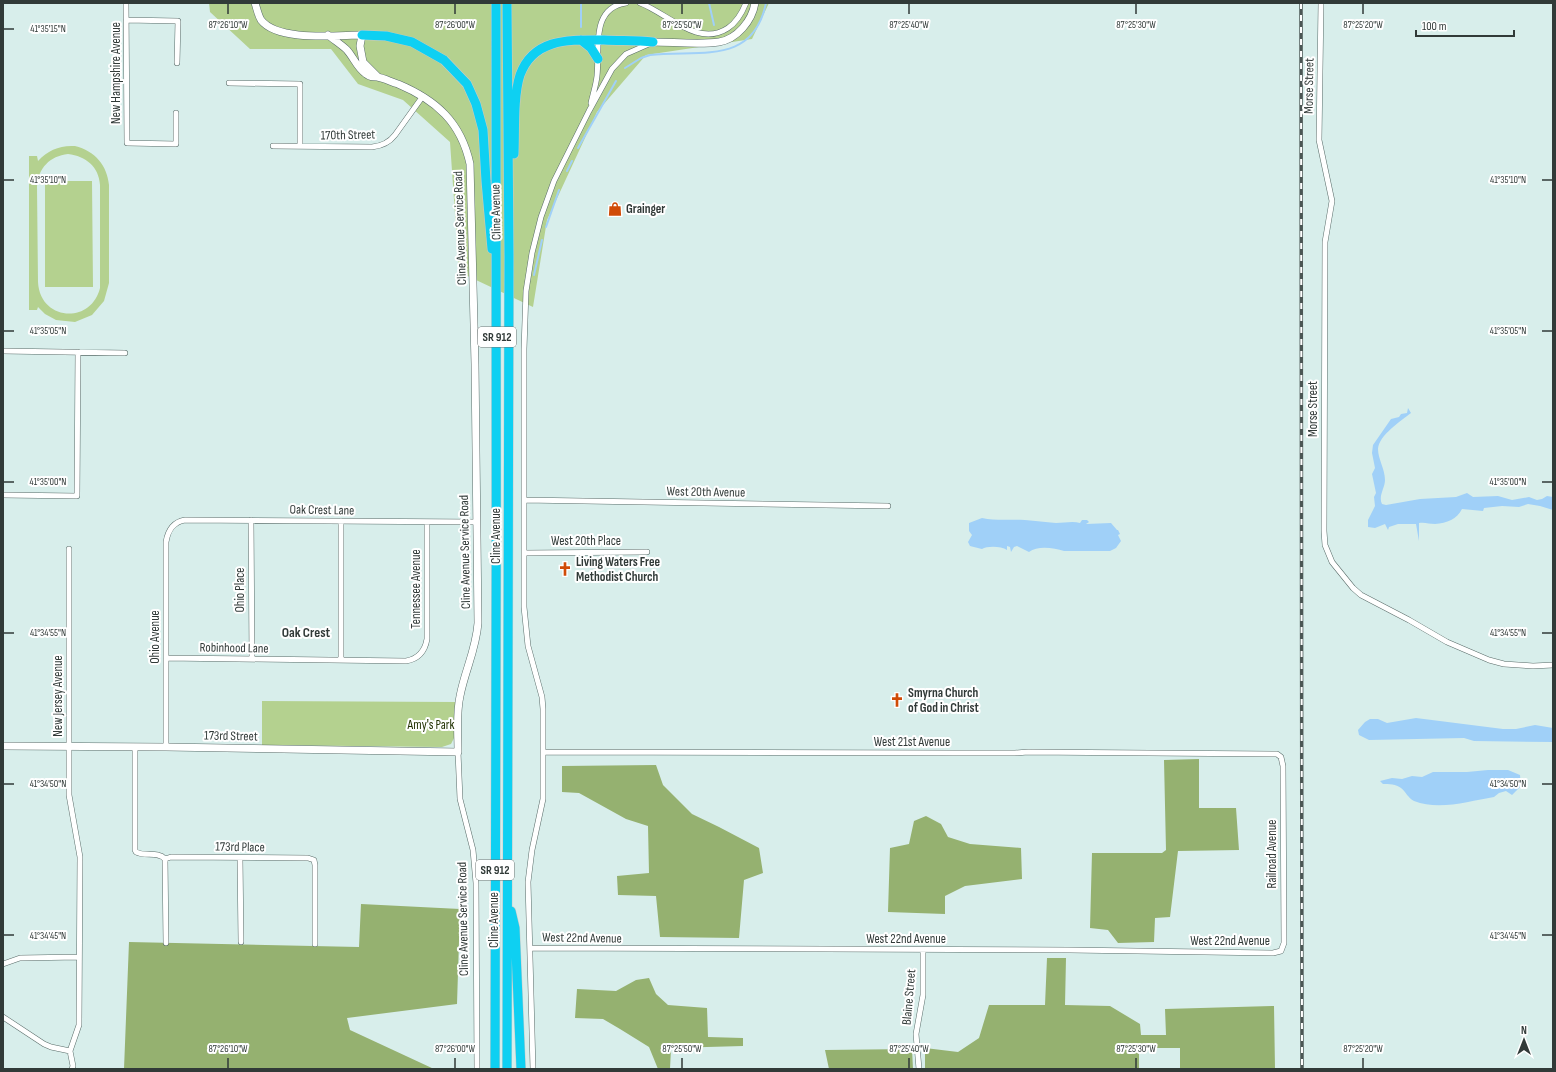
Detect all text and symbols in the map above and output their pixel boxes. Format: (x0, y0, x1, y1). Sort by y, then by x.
scale bar (1416, 12, 1514, 38)
text: 87°26'10"W (208, 19, 248, 31)
text: 87°26'00"W (435, 19, 476, 31)
text: 87°25'50"W (662, 19, 702, 31)
text: 87°25'40"W (889, 19, 929, 31)
text: 87°25'30"W (1116, 19, 1156, 31)
text: 87°25'20"W (1343, 19, 1383, 31)
text: 100 m (1422, 19, 1447, 34)
street label: New Hampshire Avenue (108, 22, 124, 124)
text: 41°35'15"N (30, 23, 66, 35)
street label: Morse Street (1301, 58, 1317, 114)
street label: 170th Street (321, 127, 375, 143)
street label: Cline Avenue Service Road (450, 171, 470, 285)
text: 41°35'10"N (30, 174, 66, 186)
text: 41°35'10"N (1490, 174, 1526, 186)
street label: Cline Avenue (488, 184, 504, 240)
shop icon: Grainger (607, 201, 623, 217)
place label: Grainger (626, 201, 665, 217)
text: 41°35'05"N (30, 325, 66, 337)
text: 41°35'05"N (1490, 325, 1526, 337)
road number: SR 912 (478, 327, 516, 347)
street label: Morse Street (1305, 381, 1321, 437)
text: 41°35'00"N (30, 476, 66, 488)
text: 41°35'00"N (1490, 476, 1526, 488)
street label: West 20th Avenue (667, 483, 745, 501)
street label: Cline Avenue Service Road (456, 495, 474, 609)
street label: Oak Crest Lane (290, 501, 354, 519)
street label: Cline Avenue (488, 508, 504, 564)
street label: West 20th Place (551, 533, 621, 549)
street label: Tennessee Avenue (408, 549, 424, 629)
place label: Living Waters Free Methodist Church (576, 554, 661, 585)
church icon: Living Waters Free Methodist Church (557, 561, 573, 577)
street label: Ohio Place (232, 567, 248, 613)
street label: Ohio Avenue (147, 610, 163, 664)
district label: Oak Crest (282, 624, 331, 641)
text: 41°34'55"N (30, 627, 66, 639)
text: 41°34'55"N (1490, 627, 1526, 639)
street label: Robinhood Lane (199, 639, 269, 657)
street label: New Jersey Avenue (50, 655, 66, 737)
place label: Smyrna Church of God in Christ (908, 685, 979, 716)
church icon: Smyrna Church of God in Christ (889, 692, 905, 708)
park label: Amy's Park (407, 717, 454, 733)
street label: 173rd Street (204, 728, 258, 744)
street label: West 21st Avenue (874, 734, 950, 750)
text: 41°34'50"N (30, 778, 66, 790)
text: 41°34'50"N (1490, 778, 1526, 790)
street label: Railroad Avenue (1264, 820, 1280, 888)
street label: 173rd Place (215, 839, 265, 855)
road number: SR 912 (476, 860, 514, 880)
street label: Cline Avenue Service Road (454, 862, 472, 976)
street label: Cline Avenue (486, 892, 502, 948)
street label: West 22nd Avenue (542, 929, 622, 947)
text: 41°34'45"N (30, 930, 66, 942)
text: 41°34'45"N (1490, 930, 1526, 942)
street label: West 22nd Avenue (866, 931, 946, 947)
street label: West 22nd Avenue (1190, 933, 1270, 949)
street label: Blaine Street (899, 968, 919, 1026)
north arrow (1504, 1020, 1544, 1060)
text: N (1521, 1024, 1527, 1037)
text: 87°26'10"W (208, 1043, 248, 1055)
text: 87°26'00"W (435, 1043, 476, 1055)
text: 87°25'50"W (662, 1043, 702, 1055)
text: 87°25'40"W (889, 1043, 929, 1055)
text: 87°25'30"W (1116, 1043, 1156, 1055)
text: 87°25'20"W (1343, 1043, 1383, 1055)

